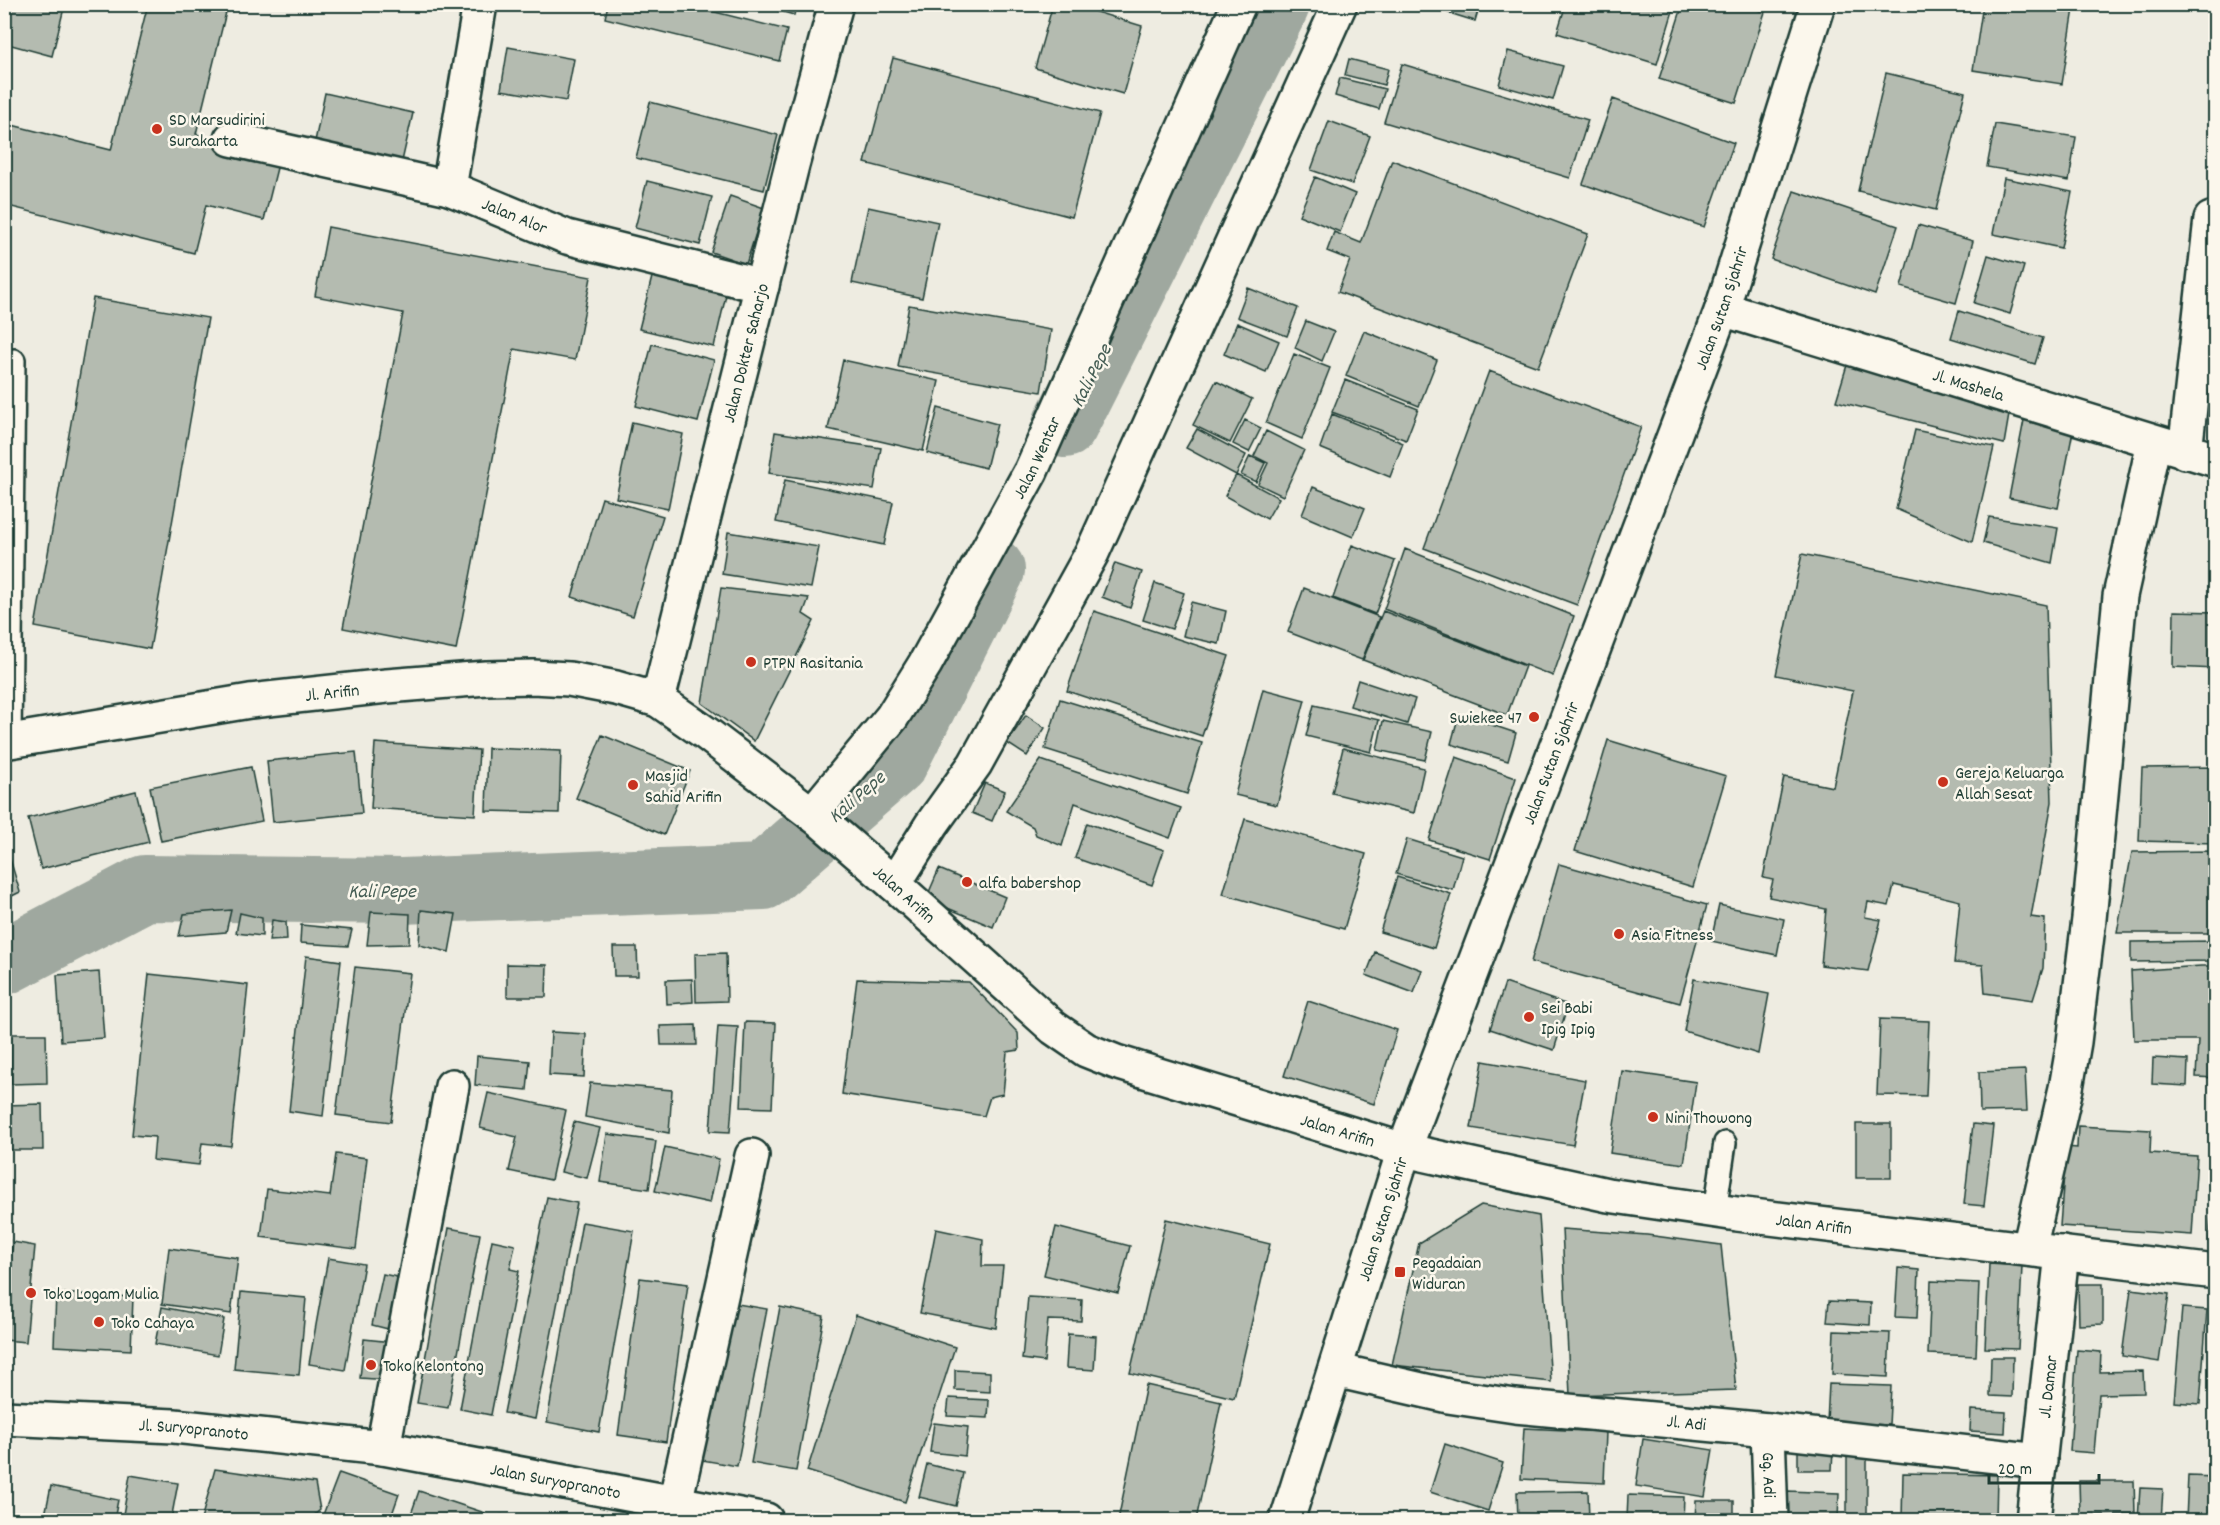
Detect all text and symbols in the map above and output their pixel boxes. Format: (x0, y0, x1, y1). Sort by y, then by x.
place label: SD Marsudirini Surakarta (169, 109, 265, 155)
marker: SD Marsudirini Surakarta (150, 122, 164, 136)
street label: Jalan Alor (477, 193, 551, 243)
street label: Jalan Sutan Sjahrir (1690, 243, 1756, 374)
street label: Jalan Dokter Saharjo (718, 281, 777, 426)
water label: Kali Pepe (1065, 339, 1121, 413)
street label: Jl. Mashela (1929, 364, 2007, 410)
street label: Jalan Wentar (1008, 413, 1069, 504)
place label: PTPN Rasitania (763, 652, 863, 677)
marker: PTPN Rasitania (744, 655, 758, 669)
street label: Jl. Arifin (304, 679, 361, 710)
street label: Jalan Sutan Sjahrir (1518, 698, 1587, 829)
place label: Swiekee 47 (1450, 707, 1522, 732)
marker: Swiekee 47 (1527, 710, 1541, 724)
place label: Gereja Keluarga Allah Sesat (1955, 762, 2064, 808)
place label: Masjid Sahid Arifin (645, 765, 722, 811)
water label: Kali Pepe (823, 765, 894, 831)
marker: Gereja Keluarga Allah Sesat (1936, 775, 1950, 789)
marker: Masjid Sahid Arifin (626, 778, 640, 792)
street label: Jalan Arifin (866, 861, 940, 930)
place label: alfa babershop (979, 872, 1081, 897)
marker: alfa babershop (960, 875, 974, 889)
water label: Kali Pepe (348, 879, 417, 907)
place label: Asia Fitness (1631, 924, 1714, 949)
marker: Asia Fitness (1612, 927, 1626, 941)
place label: Sei Babi Ipig Ipig (1541, 997, 1595, 1043)
marker: Sei Babi Ipig Ipig (1522, 1010, 1536, 1024)
place label: Nini Thowong (1665, 1107, 1752, 1132)
street label: Jalan Arifin (1297, 1109, 1377, 1155)
marker: Nini Thowong (1646, 1110, 1660, 1124)
street label: Jalan Sutan Sjahrir (1353, 1154, 1416, 1285)
street label: Jalan Arifin (1774, 1209, 1853, 1243)
place label: Pegadaian Widuran (1412, 1252, 1481, 1298)
marker: Pegadaian Widuran (1393, 1265, 1407, 1279)
place label: Toko Logam Mulia (43, 1283, 159, 1308)
marker: Toko Logam Mulia (24, 1286, 38, 1300)
place label: Toko Cahaya (111, 1312, 194, 1337)
marker: Toko Cahaya (92, 1315, 106, 1329)
street label: Jl. Damar (2034, 1354, 2066, 1420)
place label: Toko Kelontong (383, 1355, 484, 1380)
marker: Toko Kelontong (364, 1358, 378, 1372)
street label: Jl. Adi (1665, 1410, 1707, 1439)
street label: Jl. Suryopranoto (138, 1414, 250, 1449)
scale bar (1989, 1447, 2098, 1485)
street label: Gg. Adi (1754, 1452, 1780, 1498)
street label: Jalan Suryopranoto (488, 1458, 623, 1507)
text: 20 m (1998, 1458, 2032, 1483)

